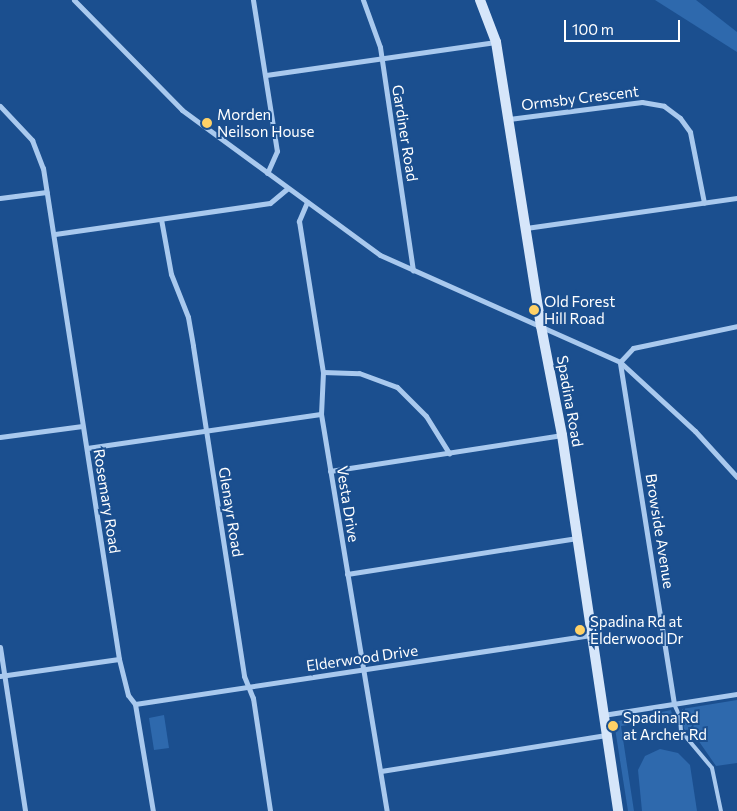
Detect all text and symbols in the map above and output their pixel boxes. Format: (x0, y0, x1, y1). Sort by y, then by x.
scale bar (567, 10, 683, 42)
text: 100 m (572, 20, 614, 38)
street label: Ormsby Crescent (520, 82, 640, 114)
street label: Gardiner Road (388, 83, 422, 183)
place label: Morden Neilson House (217, 105, 314, 140)
marker: Morden Neilson House (201, 117, 213, 129)
place label: Old Forest Hill Road (544, 292, 615, 327)
marker: Old Forest Hill Road (528, 304, 540, 316)
street label: Spadina Road (553, 354, 587, 448)
street label: Rosemary Road (90, 447, 124, 555)
street label: Vesta Drive (333, 465, 363, 543)
street label: Glenayr Road (215, 466, 247, 558)
street label: Browside Avenue (642, 472, 678, 590)
place label: Spadina Rd at Elderwood Dr (590, 612, 684, 647)
marker: Spadina Rd at Elderwood Dr (574, 624, 586, 636)
street label: Elderwood Drive (305, 641, 419, 675)
place label: Spadina Rd at Archer Rd (623, 708, 707, 743)
marker: Spadina Rd at Archer Rd (607, 720, 619, 732)

